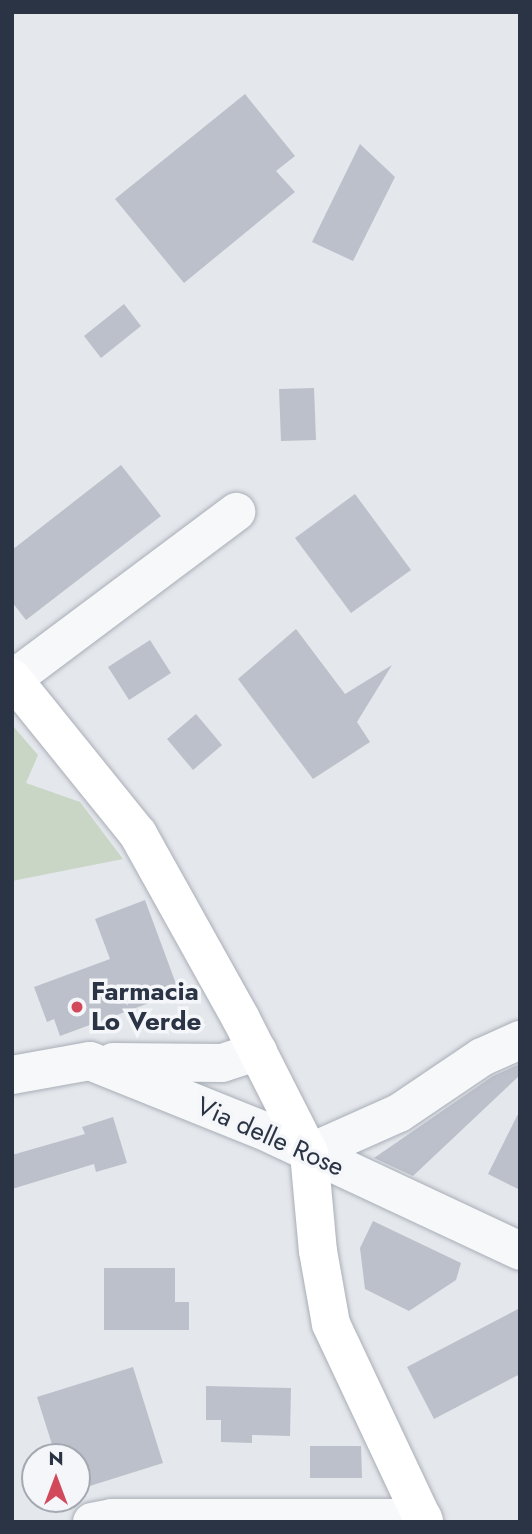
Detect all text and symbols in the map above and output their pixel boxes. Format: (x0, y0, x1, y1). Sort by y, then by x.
place label: Farmacia Lo Verde (91, 976, 201, 1038)
marker: Farmacia Lo Verde (69, 999, 85, 1015)
street label: Via delle Rose (191, 1091, 349, 1183)
north arrow (21, 1443, 91, 1513)
text: N (48, 1445, 64, 1472)

